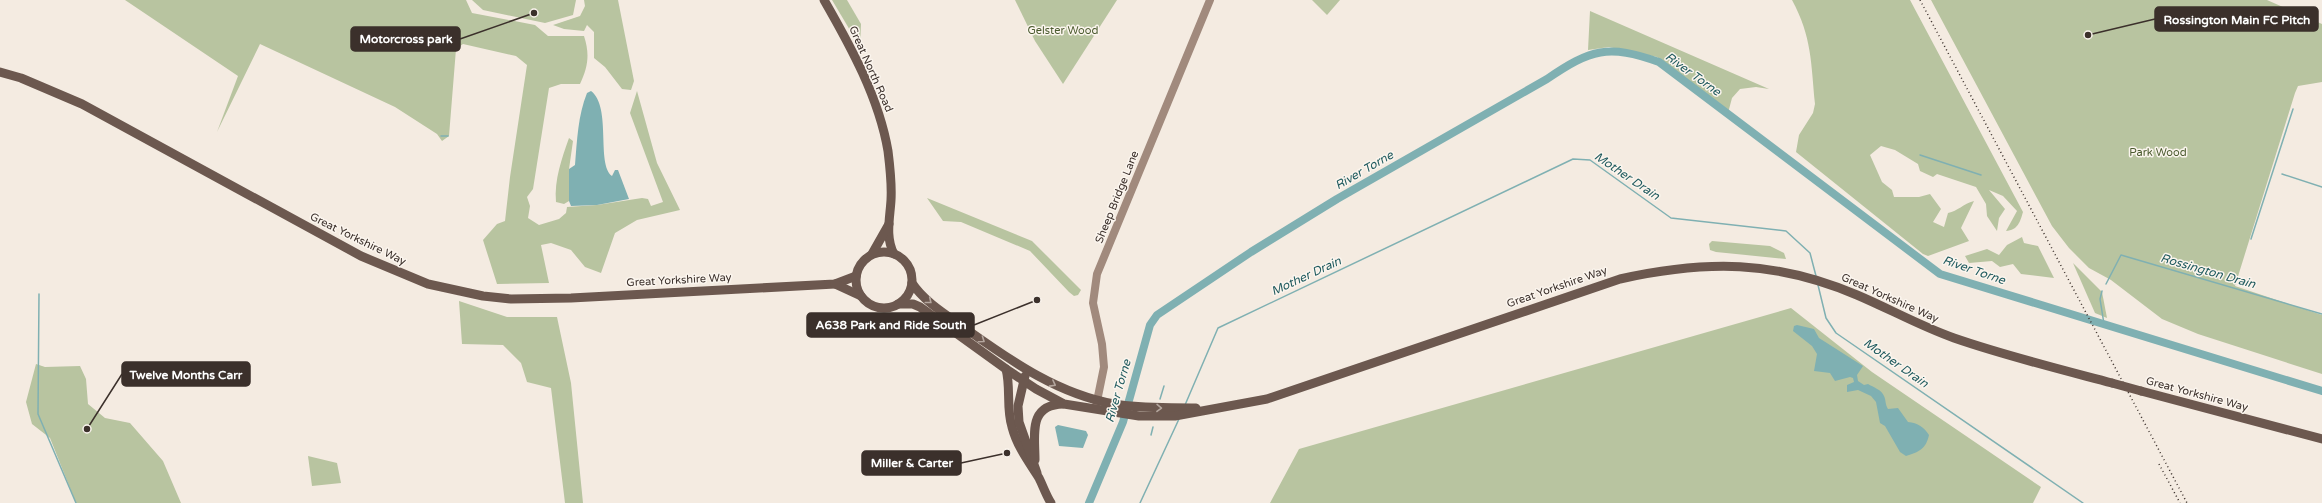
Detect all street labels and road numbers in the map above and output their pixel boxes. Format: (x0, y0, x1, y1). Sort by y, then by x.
street label: Great North Road (846, 24, 896, 114)
street label: Sheep Bridge Lane (1093, 149, 1141, 245)
street label: Great Yorkshire Way (308, 210, 408, 268)
street label: Great Yorkshire Way (1505, 264, 1609, 310)
street label: Great Yorkshire Way (626, 271, 732, 289)
street label: Great Yorkshire Way (1839, 271, 1941, 325)
street label: Great Yorkshire Way (2144, 374, 2250, 414)

